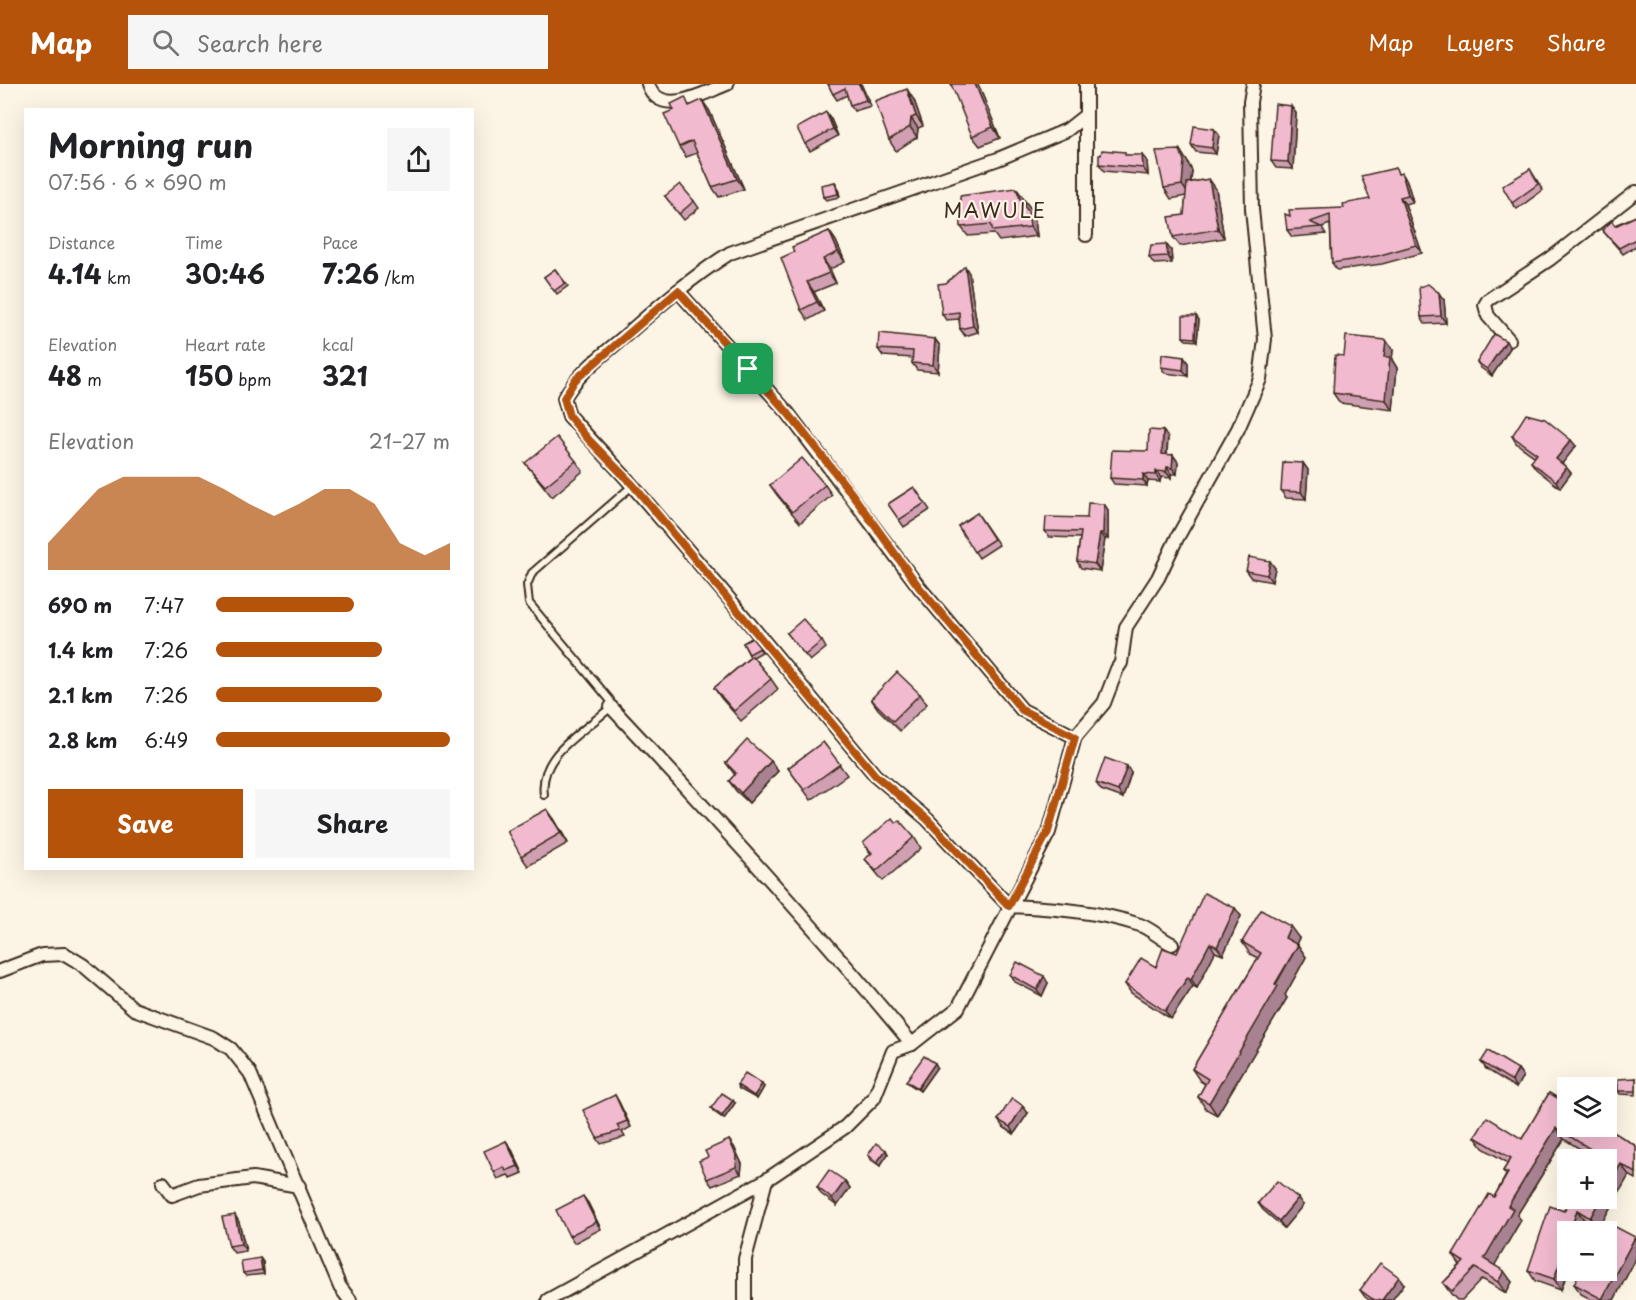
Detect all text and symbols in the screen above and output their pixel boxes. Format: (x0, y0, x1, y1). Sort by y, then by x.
search box (128, 15, 548, 69)
text: Map (30, 21, 92, 64)
icon: search (149, 26, 182, 59)
text: Search here (197, 26, 323, 59)
text: Map (1369, 26, 1413, 58)
text: Layers (1446, 26, 1514, 58)
text: Share (1547, 26, 1606, 58)
text: Morning run (48, 119, 253, 169)
button: share (387, 128, 450, 191)
text: 07:56 · 6 × 690 m (48, 167, 227, 197)
district label: MAWULE (943, 195, 1047, 225)
text: Distance (48, 230, 115, 254)
text: Time (185, 230, 223, 254)
text: Pace (322, 230, 358, 254)
text: 4.14 (48, 254, 102, 293)
text: 30:46 (185, 254, 265, 293)
text: 7:26 (322, 254, 379, 293)
text: km (102, 265, 131, 289)
text: /km (379, 265, 415, 289)
text: Elevation (48, 332, 117, 356)
text: Heart rate (185, 332, 266, 356)
text: kcal (322, 332, 354, 356)
pin (722, 343, 773, 394)
icon: arrive (731, 352, 764, 385)
text: 48 (48, 356, 82, 395)
text: 150 (185, 356, 233, 395)
text: 321 (322, 356, 368, 395)
text: m (82, 367, 102, 391)
text: bpm (233, 367, 272, 391)
text: Elevation (48, 426, 134, 456)
text: 21–27 m (369, 426, 450, 456)
text: 690 m (48, 590, 112, 620)
text: 7:47 (144, 590, 184, 620)
text: 1.4 km (48, 635, 114, 665)
text: 7:26 (144, 635, 188, 665)
text: 2.1 km (48, 680, 113, 710)
text: 7:26 (144, 680, 188, 710)
text: 2.8 km (48, 725, 117, 755)
text: 6:49 (144, 725, 188, 755)
button: Save (48, 789, 243, 858)
button: Share (255, 789, 450, 858)
map controls (1557, 1077, 1617, 1281)
button: layers (1557, 1077, 1617, 1137)
button: + (1557, 1149, 1617, 1209)
button: − (1557, 1221, 1617, 1281)

